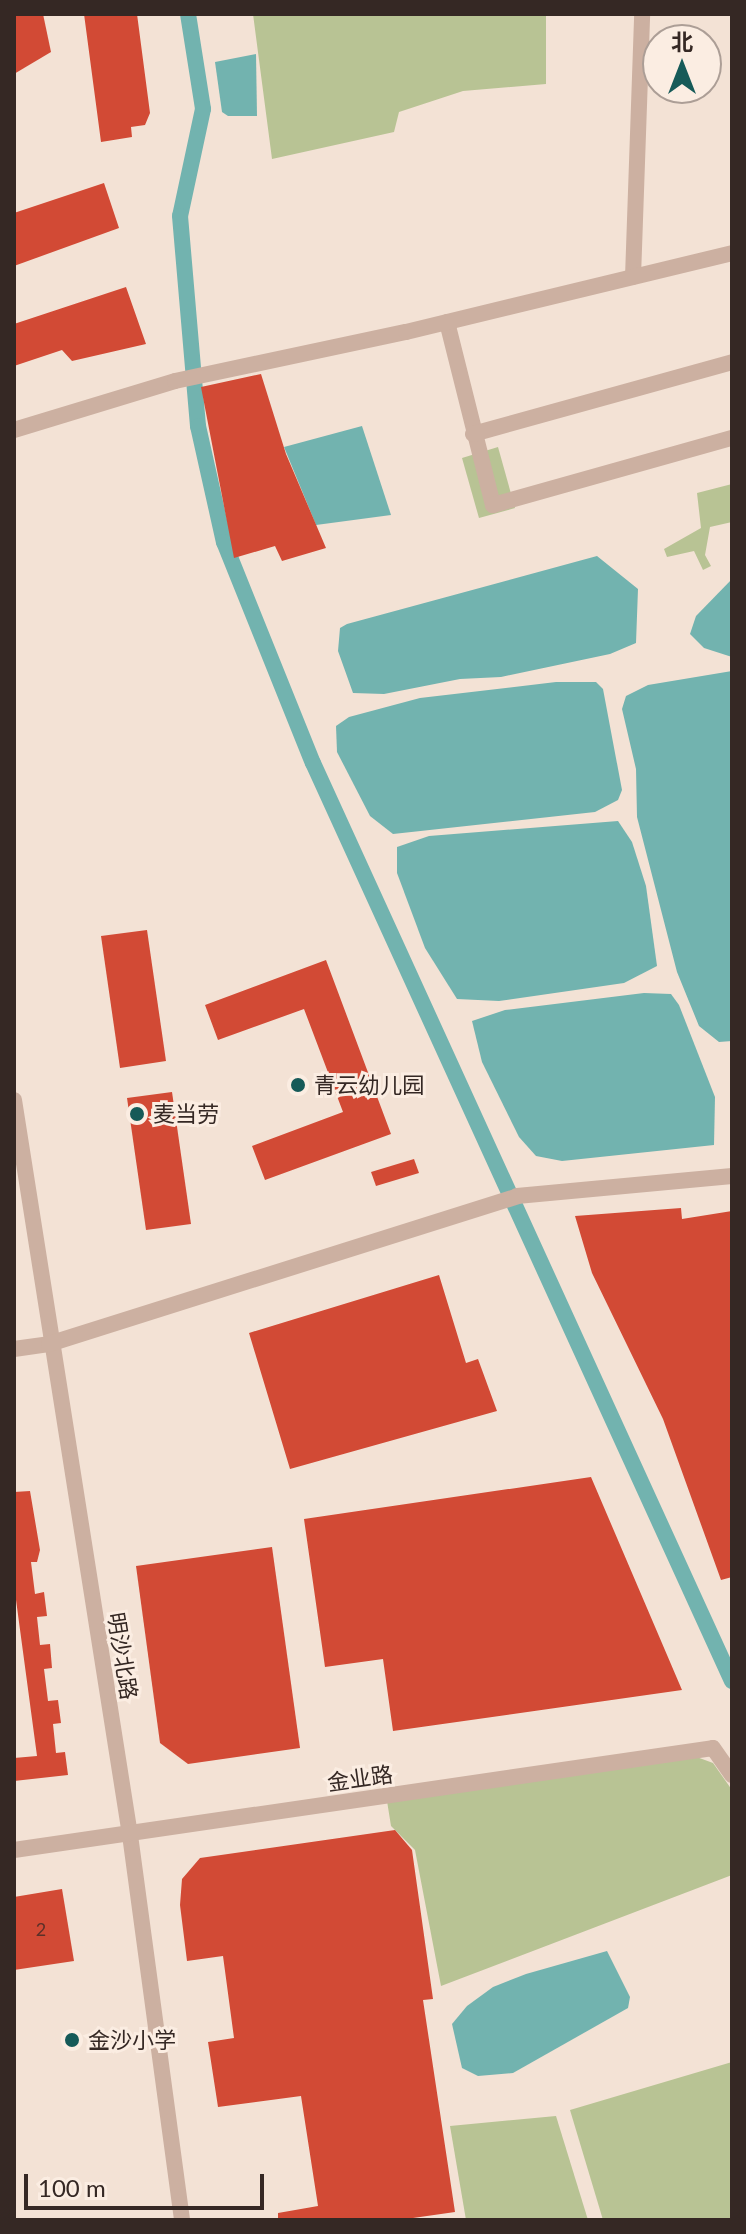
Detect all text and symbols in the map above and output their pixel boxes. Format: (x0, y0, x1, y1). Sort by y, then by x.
north arrow (642, 24, 722, 104)
text: 北 (671, 28, 693, 55)
place label: 青云幼儿园 (314, 1072, 424, 1098)
marker: 青云幼儿园 (289, 1076, 307, 1094)
place label: 麦当劳 (153, 1101, 219, 1127)
marker: 麦当劳 (128, 1105, 146, 1123)
street label: 明沙北路 (103, 1610, 143, 1702)
street label: 金业路 (325, 1760, 395, 1796)
house number: 2 (36, 1918, 46, 1940)
place label: 金沙小学 (88, 2027, 176, 2053)
marker: 金沙小学 (63, 2031, 81, 2049)
scale bar (28, 2158, 268, 2208)
text: 100 m (38, 2173, 106, 2202)

